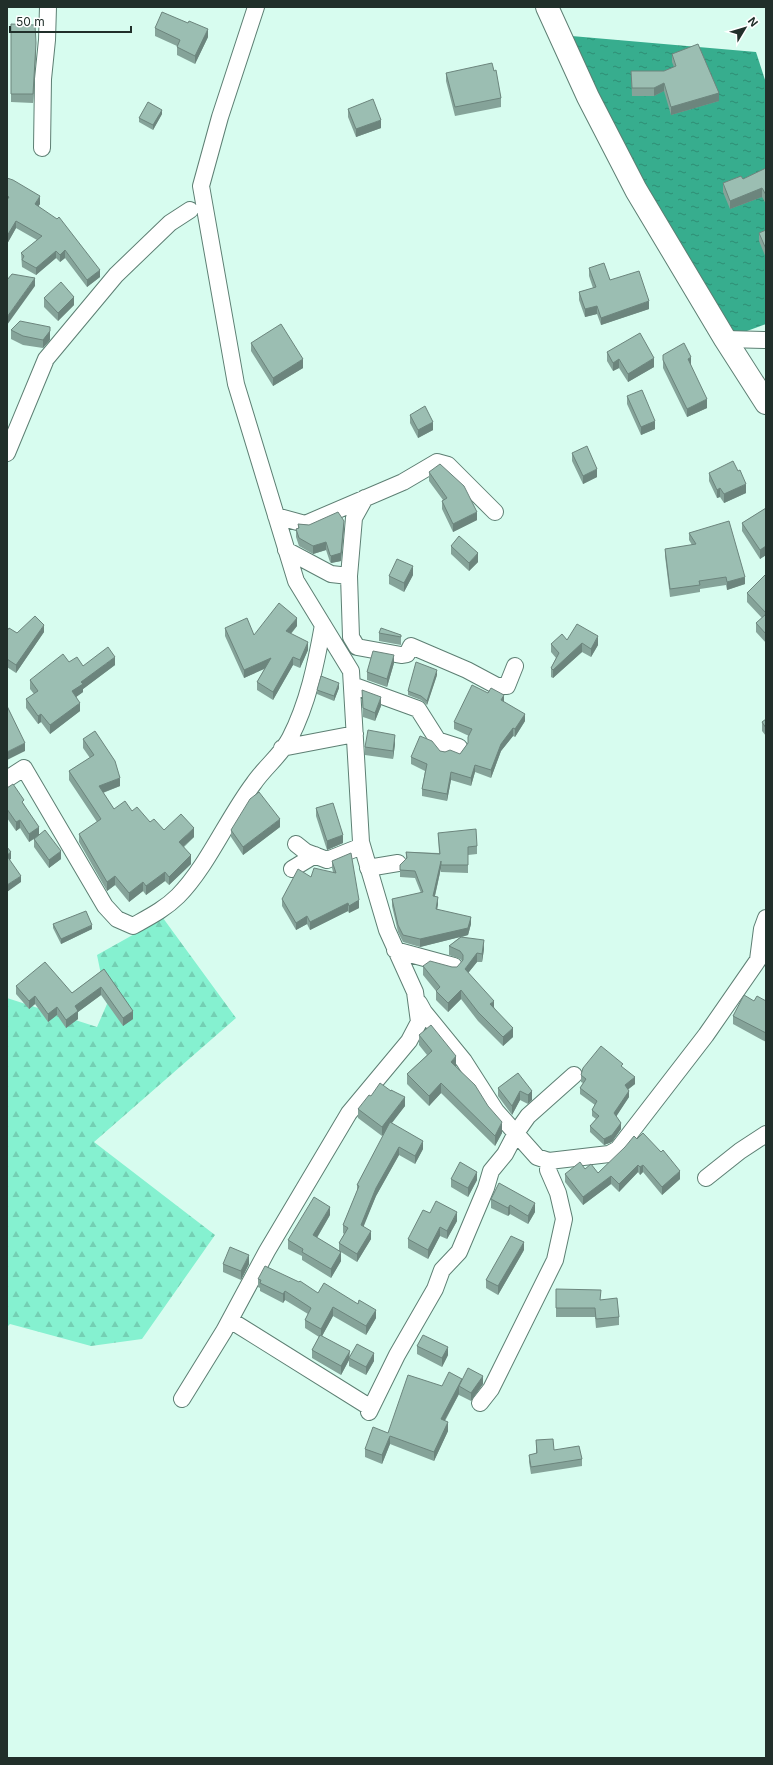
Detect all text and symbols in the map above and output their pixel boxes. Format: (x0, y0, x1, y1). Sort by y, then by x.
scale bar (10, 8, 131, 34)
north arrow (725, 8, 765, 48)
text: 50 m (16, 14, 45, 29)
text: N (745, 14, 761, 29)

